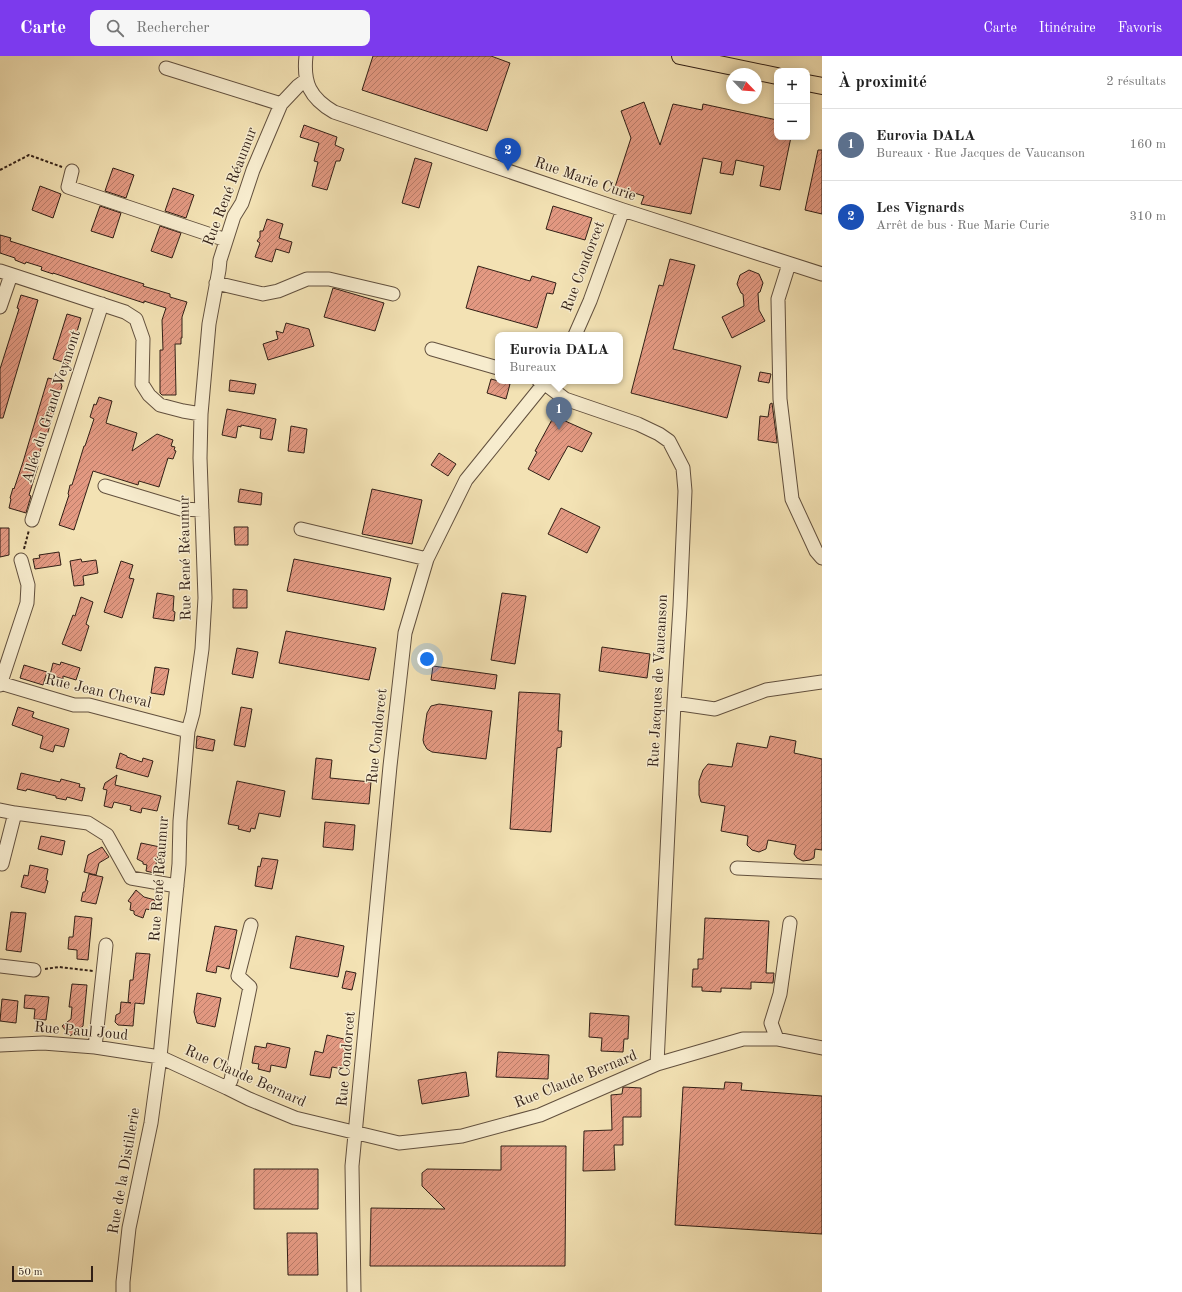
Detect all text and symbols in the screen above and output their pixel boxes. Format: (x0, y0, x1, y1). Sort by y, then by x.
search box (90, 10, 370, 46)
icon: search (104, 17, 126, 39)
text: Carte (20, 19, 66, 38)
text: Rechercher (136, 21, 209, 36)
text: Carte (983, 21, 1017, 35)
text: Itinéraire (1039, 21, 1096, 35)
text: Favoris (1118, 21, 1162, 35)
north arrow (726, 68, 762, 104)
map controls (774, 68, 810, 140)
button: + (774, 68, 810, 104)
text: À proximité (838, 74, 927, 91)
text: 2 résultats (1106, 75, 1166, 88)
button: − (774, 104, 810, 140)
street label: Rue René Réaumur (201, 126, 261, 248)
text: Eurovia DALA (876, 129, 975, 144)
pin: 2 (495, 138, 521, 171)
text: 1 (847, 138, 855, 151)
text: 160 m (1129, 138, 1166, 151)
text: Bureaux · Rue Jacques de Vaucanson (876, 147, 1085, 160)
street label: Rue Marie Curie (532, 156, 638, 204)
text: Les Vignards (876, 201, 964, 216)
text: 2 (847, 210, 855, 223)
text: 310 m (1129, 210, 1166, 223)
text: Arrêt de bus · Rue Marie Curie (876, 219, 1049, 232)
street label: Rue Condorcet (560, 220, 608, 314)
street label: Allée du Grand Veymont (20, 329, 84, 485)
popup (495, 332, 623, 384)
text: Eurovia DALA (509, 343, 609, 358)
text: Bureaux (509, 361, 557, 374)
pin: 1 (546, 397, 572, 430)
street label: Rue René Réaumur (177, 495, 195, 621)
street label: Rue Jacques de Vaucanson (647, 594, 671, 768)
your location (417, 649, 437, 669)
street label: Rue Jean Cheval (43, 672, 153, 712)
street label: Rue Condorcet (366, 688, 390, 784)
street label: Rue René Réaumur (148, 816, 172, 942)
street label: Rue Condorcet (335, 1011, 359, 1107)
street label: Rue Paul Joud (33, 1020, 129, 1044)
street label: Rue Claude Bernard (182, 1043, 308, 1111)
street label: Rue Claude Bernard (512, 1048, 640, 1112)
street label: Rue de la Distillerie (106, 1107, 144, 1235)
scale bar (12, 1264, 93, 1283)
text: 50 m (18, 1267, 43, 1278)

